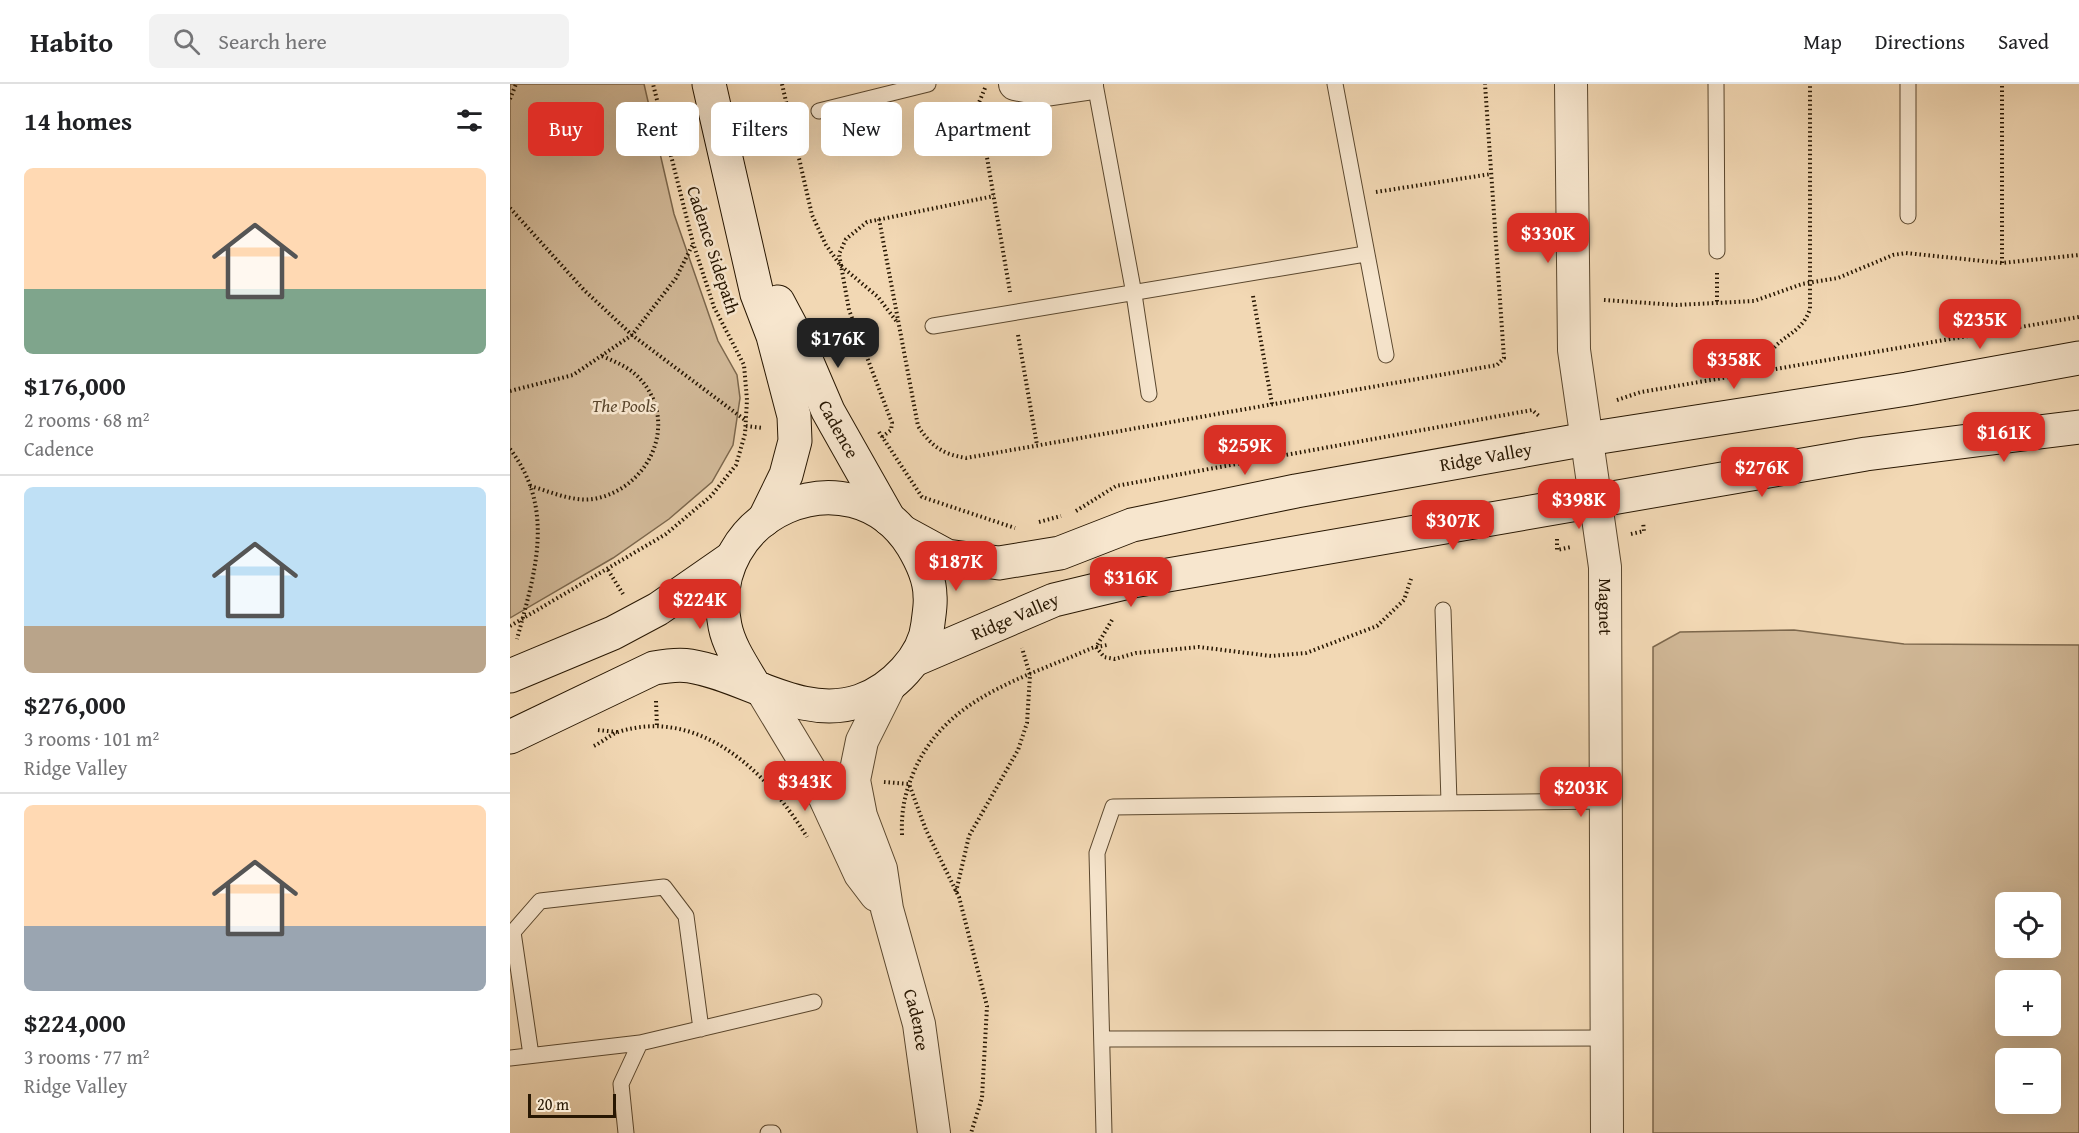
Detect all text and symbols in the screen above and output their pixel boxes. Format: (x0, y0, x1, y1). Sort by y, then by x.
search box (149, 14, 569, 68)
text: Habito (30, 21, 113, 62)
icon: search (170, 25, 203, 58)
text: Search here (218, 25, 327, 57)
text: Map (1803, 26, 1842, 57)
text: Directions (1875, 26, 1965, 57)
text: Saved (1998, 26, 2049, 57)
text: 14 homes (24, 101, 132, 140)
chip: Buy (528, 102, 604, 156)
chip: Rent (616, 102, 699, 156)
chip: Filters (711, 102, 809, 156)
chip: New (821, 102, 902, 156)
chip: Apartment (914, 102, 1052, 156)
icon: filters (453, 104, 486, 137)
street label: Cadence Sidepath (680, 182, 747, 317)
icon: home (201, 207, 309, 315)
pin: $330K (1506, 213, 1590, 264)
text: $330K (1521, 218, 1575, 247)
pin: $235K (1938, 299, 2022, 350)
text: $235K (1953, 304, 2007, 333)
pin: $176K (796, 318, 880, 369)
text: $176K (811, 323, 865, 352)
pin: $358K (1692, 339, 1776, 390)
text: $358K (1707, 344, 1761, 373)
text: $176,000 (24, 366, 126, 405)
park label: The Pools (592, 392, 657, 419)
street label: Cadence (812, 396, 866, 463)
text: 2 rooms · 68 m² (24, 405, 150, 434)
pin: $161K (1962, 412, 2046, 463)
text: $161K (1977, 417, 2031, 446)
pin: $259K (1203, 425, 1287, 476)
text: $259K (1218, 430, 1272, 459)
text: Cadence (24, 434, 94, 463)
street label: Ridge Valley (1437, 435, 1534, 478)
pin: $276K (1720, 447, 1804, 498)
text: $276K (1735, 452, 1789, 481)
pin: $398K (1537, 479, 1621, 530)
text: $398K (1552, 484, 1606, 513)
pin: $307K (1411, 500, 1495, 551)
text: $307K (1426, 505, 1480, 534)
icon: home (201, 526, 309, 634)
pin: $187K (914, 541, 998, 592)
text: $187K (929, 546, 983, 575)
pin: $316K (1089, 557, 1173, 608)
text: $316K (1104, 562, 1158, 591)
street label: Magnet (1592, 578, 1619, 636)
pin: $224K (658, 579, 742, 630)
text: $224K (673, 584, 727, 613)
street label: Ridge Valley (967, 585, 1063, 647)
text: $276,000 (24, 685, 126, 724)
text: 3 rooms · 101 m² (24, 724, 159, 753)
text: Ridge Valley (24, 753, 128, 782)
pin: $343K (763, 761, 847, 812)
text: $343K (778, 766, 832, 795)
pin: $203K (1539, 767, 1623, 818)
text: $203K (1554, 772, 1608, 801)
icon: home (201, 844, 309, 952)
map controls (1995, 892, 2061, 1114)
button: locate (1995, 892, 2061, 958)
button: + (1995, 970, 2061, 1036)
street label: Cadence (897, 986, 937, 1052)
text: $224,000 (24, 1003, 126, 1042)
text: 3 rooms · 77 m² (24, 1042, 150, 1071)
button: − (1995, 1048, 2061, 1114)
text: Ridge Valley (24, 1071, 128, 1100)
scale bar (528, 1091, 616, 1118)
text: 20 m (537, 1092, 569, 1116)

